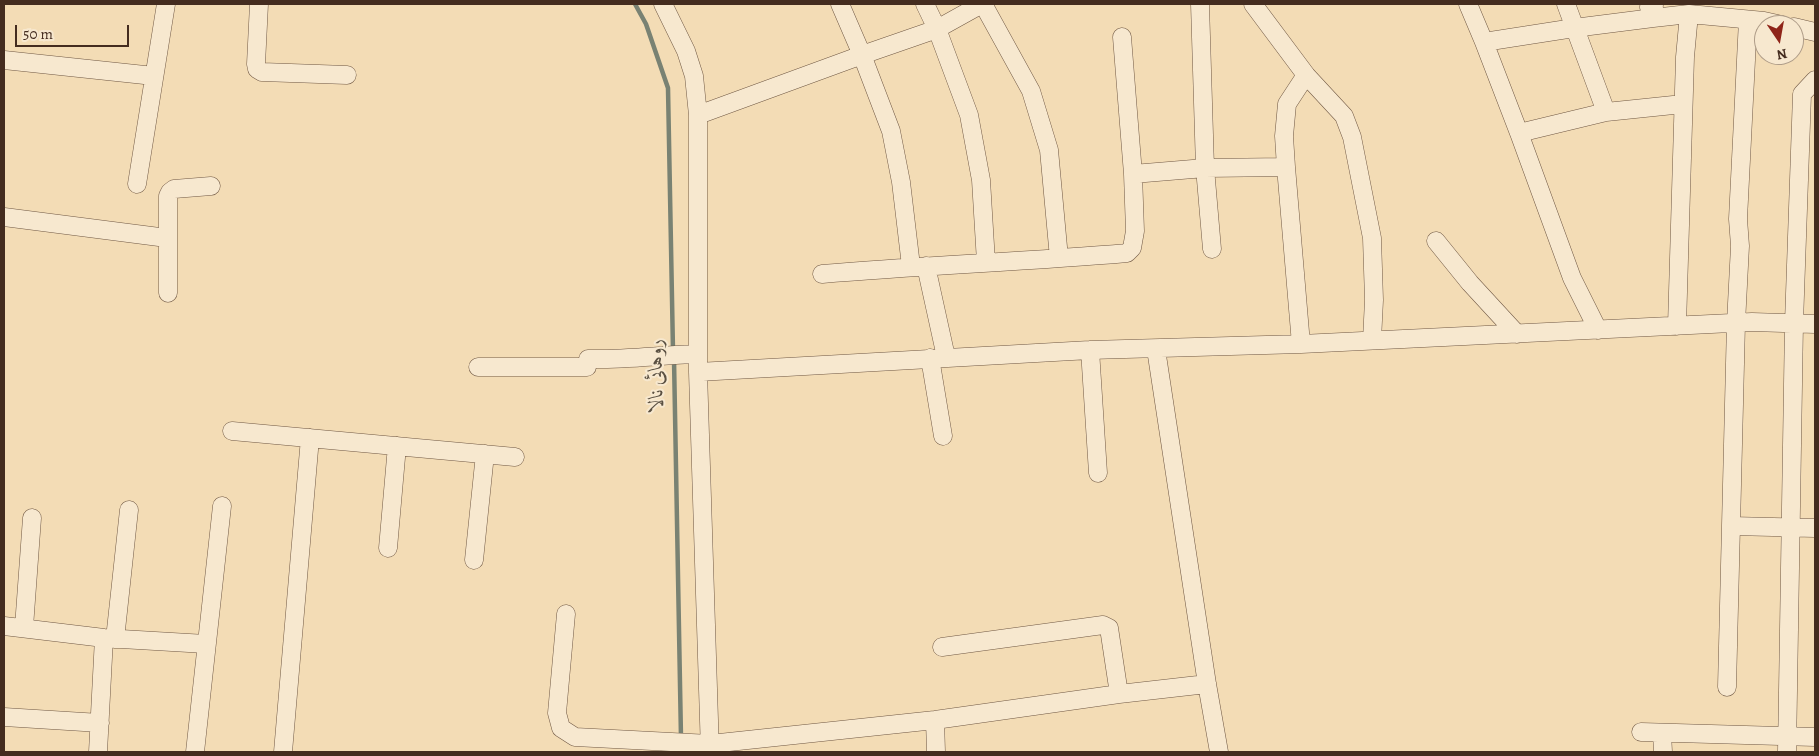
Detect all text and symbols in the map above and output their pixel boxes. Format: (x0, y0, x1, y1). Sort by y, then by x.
scale bar (18, 15, 131, 47)
north arrow (1754, 15, 1804, 65)
text: 50 m (23, 24, 53, 44)
text: N (1775, 44, 1789, 65)
water label: روہائی نالا (644, 339, 670, 411)

